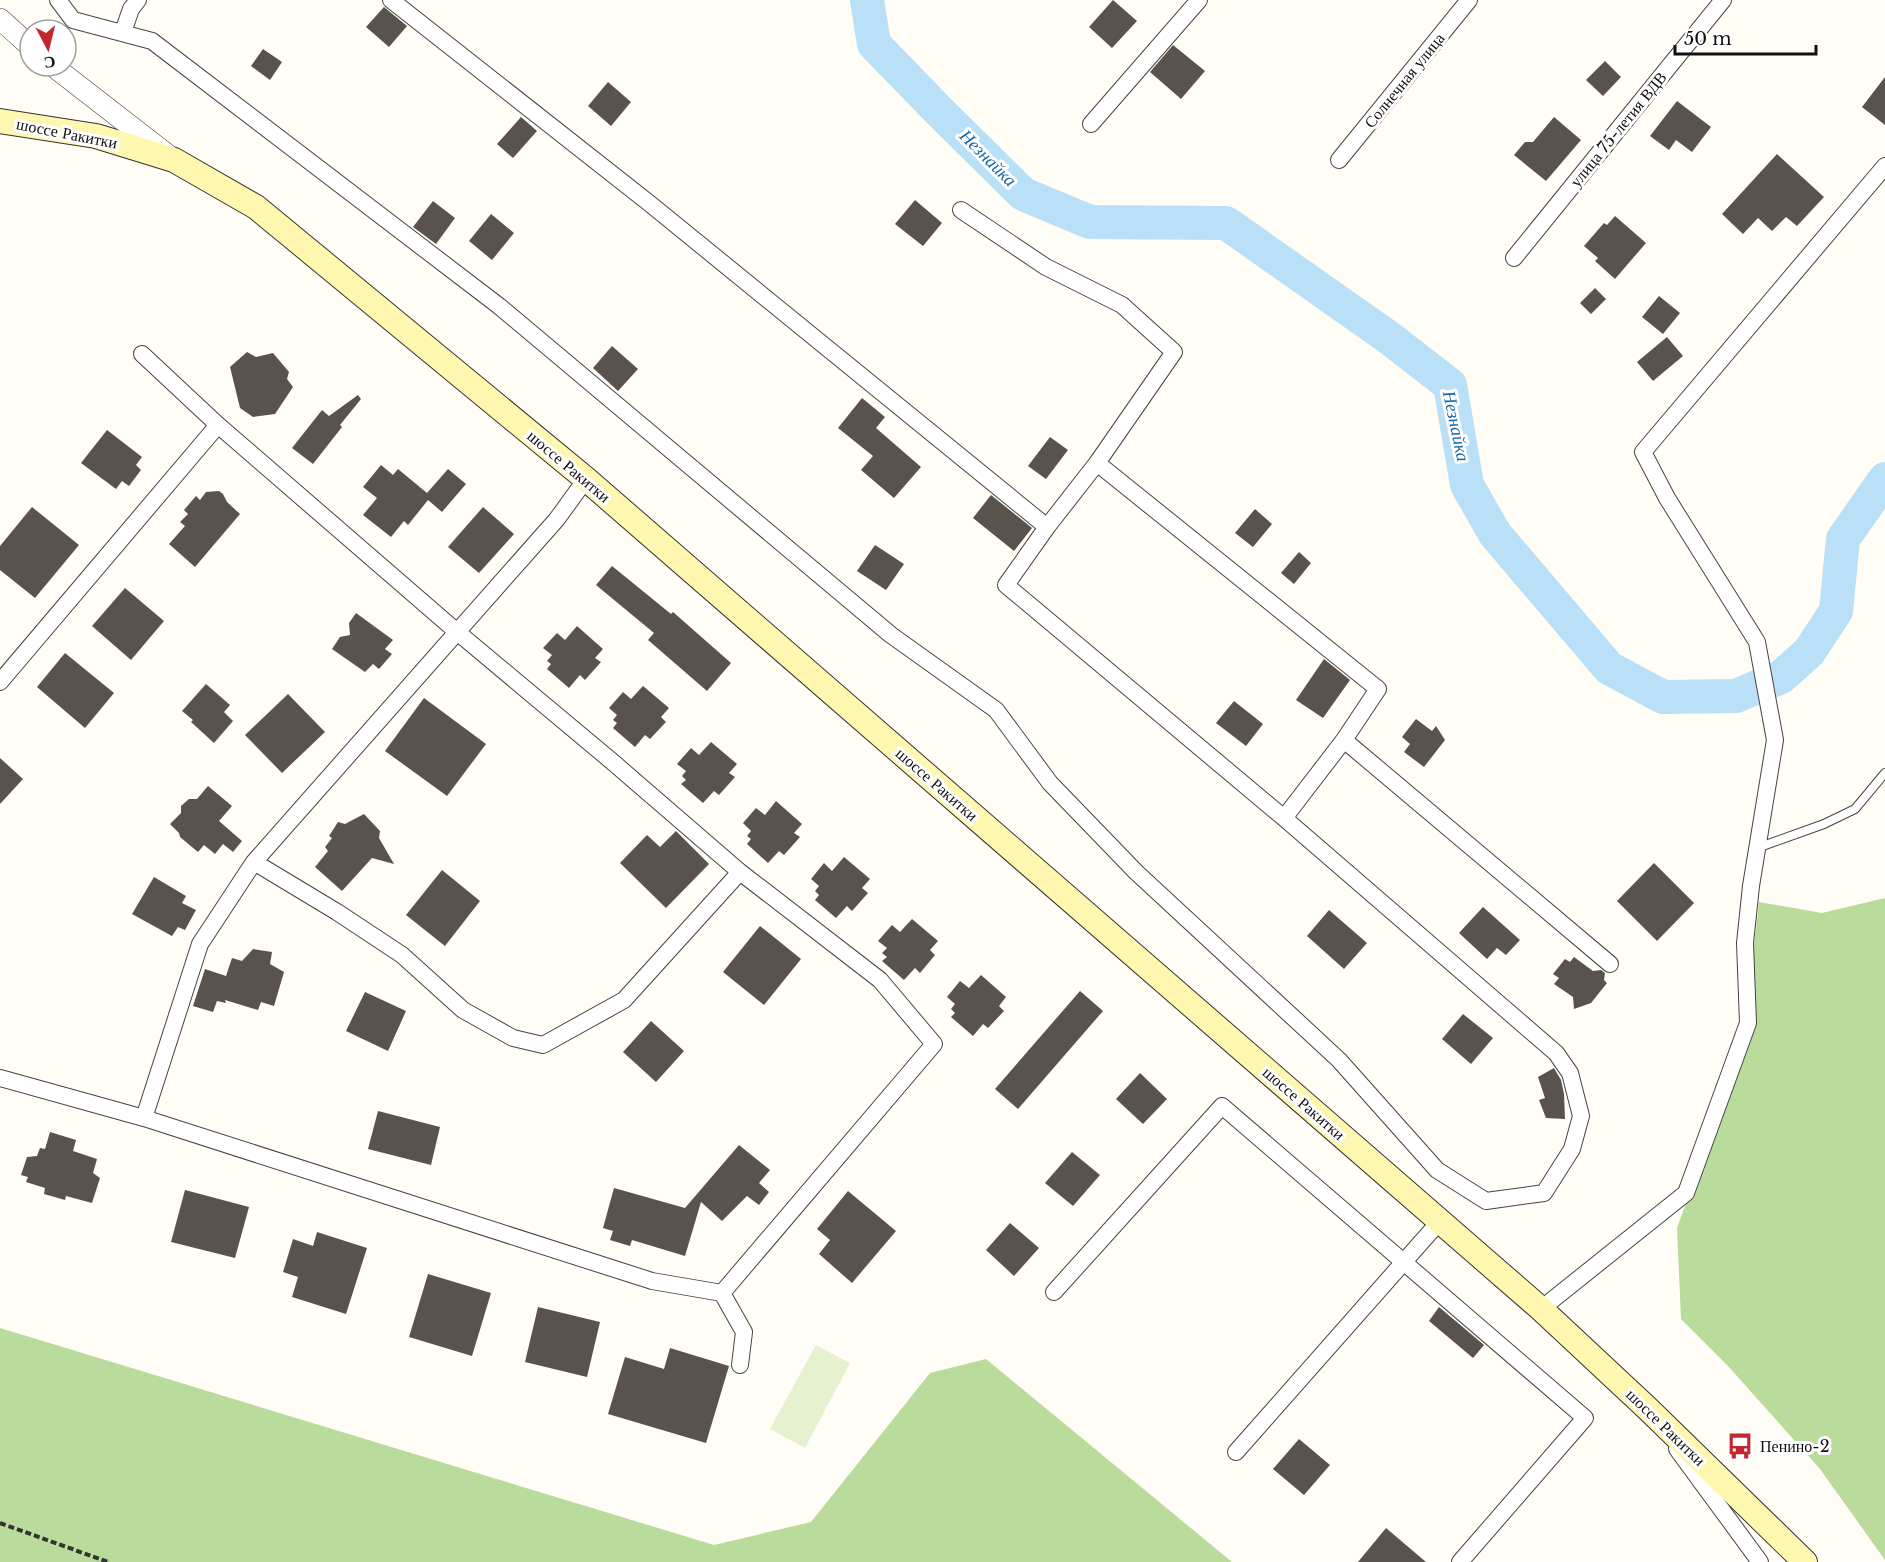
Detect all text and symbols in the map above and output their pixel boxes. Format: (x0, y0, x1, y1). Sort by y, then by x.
north arrow (18, 18, 78, 78)
scale bar (1675, 18, 1816, 56)
street label: Солнечная улица (1359, 28, 1449, 132)
text: 50 m (1684, 28, 1732, 50)
text: С (43, 52, 57, 74)
street label: улица 75-летия ВДВ (1565, 67, 1671, 191)
street label: шоссе Ракитки (15, 113, 120, 153)
water label: Незнайка (954, 124, 1021, 191)
water label: Незнайка (1438, 388, 1474, 463)
street label: шоссе Ракитки (523, 425, 615, 507)
street label: шоссе Ракитки (892, 743, 983, 825)
street label: шоссе Ракитки (1259, 1062, 1350, 1144)
street label: шоссе Ракитки (1622, 1384, 1710, 1470)
bus stop icon: Пенино-2 (1725, 1431, 1755, 1461)
place label: Пенино-2 (1760, 1436, 1830, 1456)

